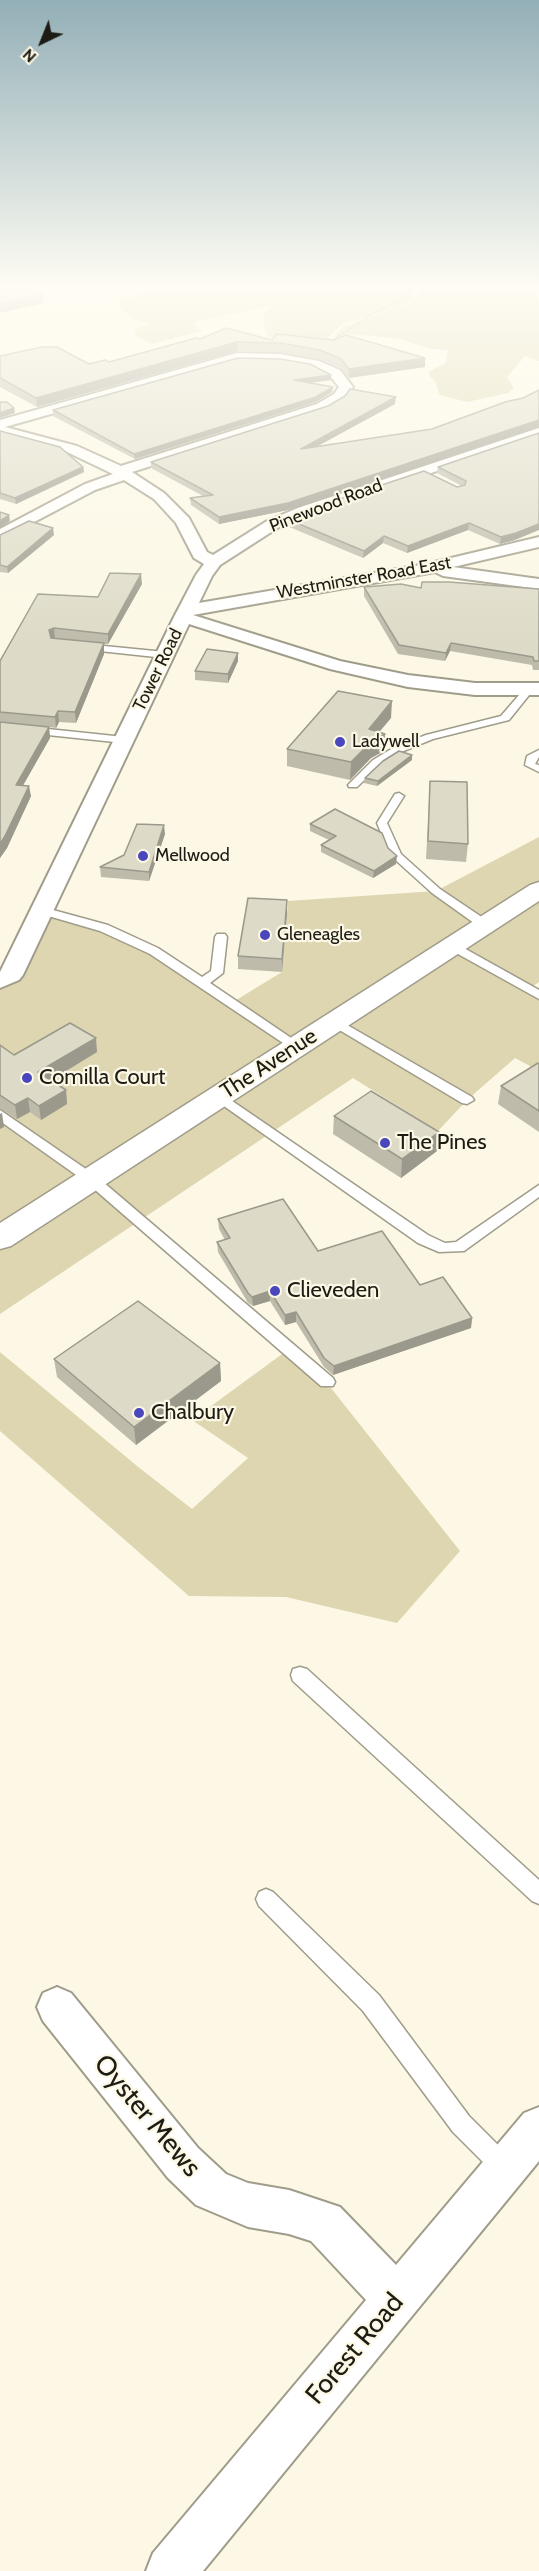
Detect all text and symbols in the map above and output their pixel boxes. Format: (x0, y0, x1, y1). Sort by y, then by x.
north arrow (12, 12, 72, 72)
text: N (19, 45, 40, 66)
street label: Pinewood Road (267, 475, 385, 537)
street label: Westminster Road East (275, 552, 453, 604)
street label: Tower Road (129, 625, 187, 715)
place label: Ladywell (352, 731, 419, 753)
marker: Ladywell (333, 735, 347, 749)
place label: Mellwood (155, 845, 230, 867)
marker: Mellwood (136, 849, 150, 863)
place label: Gleneagles (277, 924, 360, 946)
marker: Gleneagles (258, 928, 272, 942)
street label: The Avenue (216, 1023, 322, 1105)
place label: Comilla Court (39, 1065, 165, 1091)
marker: Comilla Court (20, 1071, 34, 1085)
place label: The Pines (397, 1130, 487, 1156)
marker: The Pines (378, 1136, 392, 1150)
place label: Clieveden (287, 1278, 379, 1304)
marker: Clieveden (268, 1284, 282, 1298)
place label: Chalbury (151, 1400, 234, 1426)
marker: Chalbury (132, 1406, 146, 1420)
street label: Oyster Mews (87, 2048, 207, 2184)
street label: Forest Road (299, 2287, 411, 2411)

